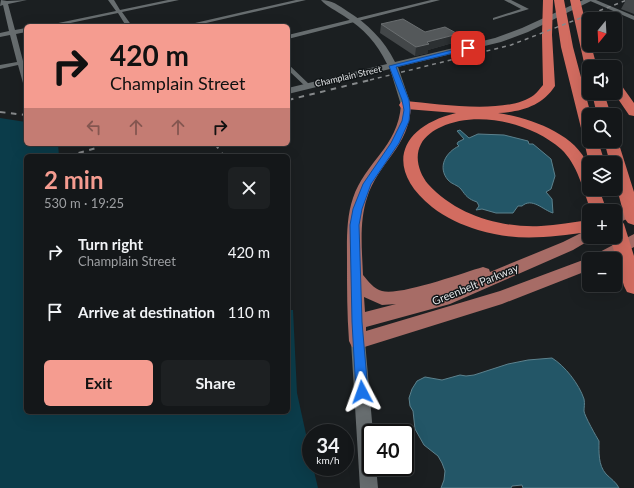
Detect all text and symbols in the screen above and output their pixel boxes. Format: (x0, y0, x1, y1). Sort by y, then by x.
north arrow (582, 12, 622, 52)
map controls (582, 12, 622, 292)
pin (451, 31, 485, 65)
icon: arrive (457, 37, 479, 59)
text: 420 m (110, 38, 189, 72)
icon: right (44, 40, 96, 92)
button: sound (582, 60, 622, 100)
street label: Champlain Street (314, 63, 383, 89)
text: Champlain Street (110, 72, 245, 94)
button: search (582, 108, 622, 148)
icon: left (83, 116, 105, 138)
icon: ahead (125, 116, 147, 138)
icon: ahead (167, 116, 189, 138)
icon: right (209, 116, 231, 138)
button: layers (582, 156, 622, 196)
text: 2 min (44, 165, 104, 194)
button: close (228, 167, 270, 209)
text: 530 m · 19:25 (44, 195, 124, 211)
button: + (582, 204, 622, 244)
text: Turn right (78, 235, 143, 253)
icon: right (44, 241, 66, 263)
text: 420 m (228, 243, 270, 261)
button: − (582, 252, 622, 292)
text: Champlain Street (78, 253, 176, 269)
street label: Greenbelt Parkway (430, 261, 520, 307)
icon: arrive (44, 301, 66, 323)
text: Arrive at destination (78, 303, 215, 321)
text: 110 m (228, 303, 270, 321)
button: Exit (44, 360, 153, 406)
button: Share (161, 360, 270, 406)
position arrow (341, 371, 383, 413)
speed limit sign: 40 (362, 424, 414, 476)
text: 34 (316, 433, 340, 457)
text: km/h (316, 454, 340, 466)

